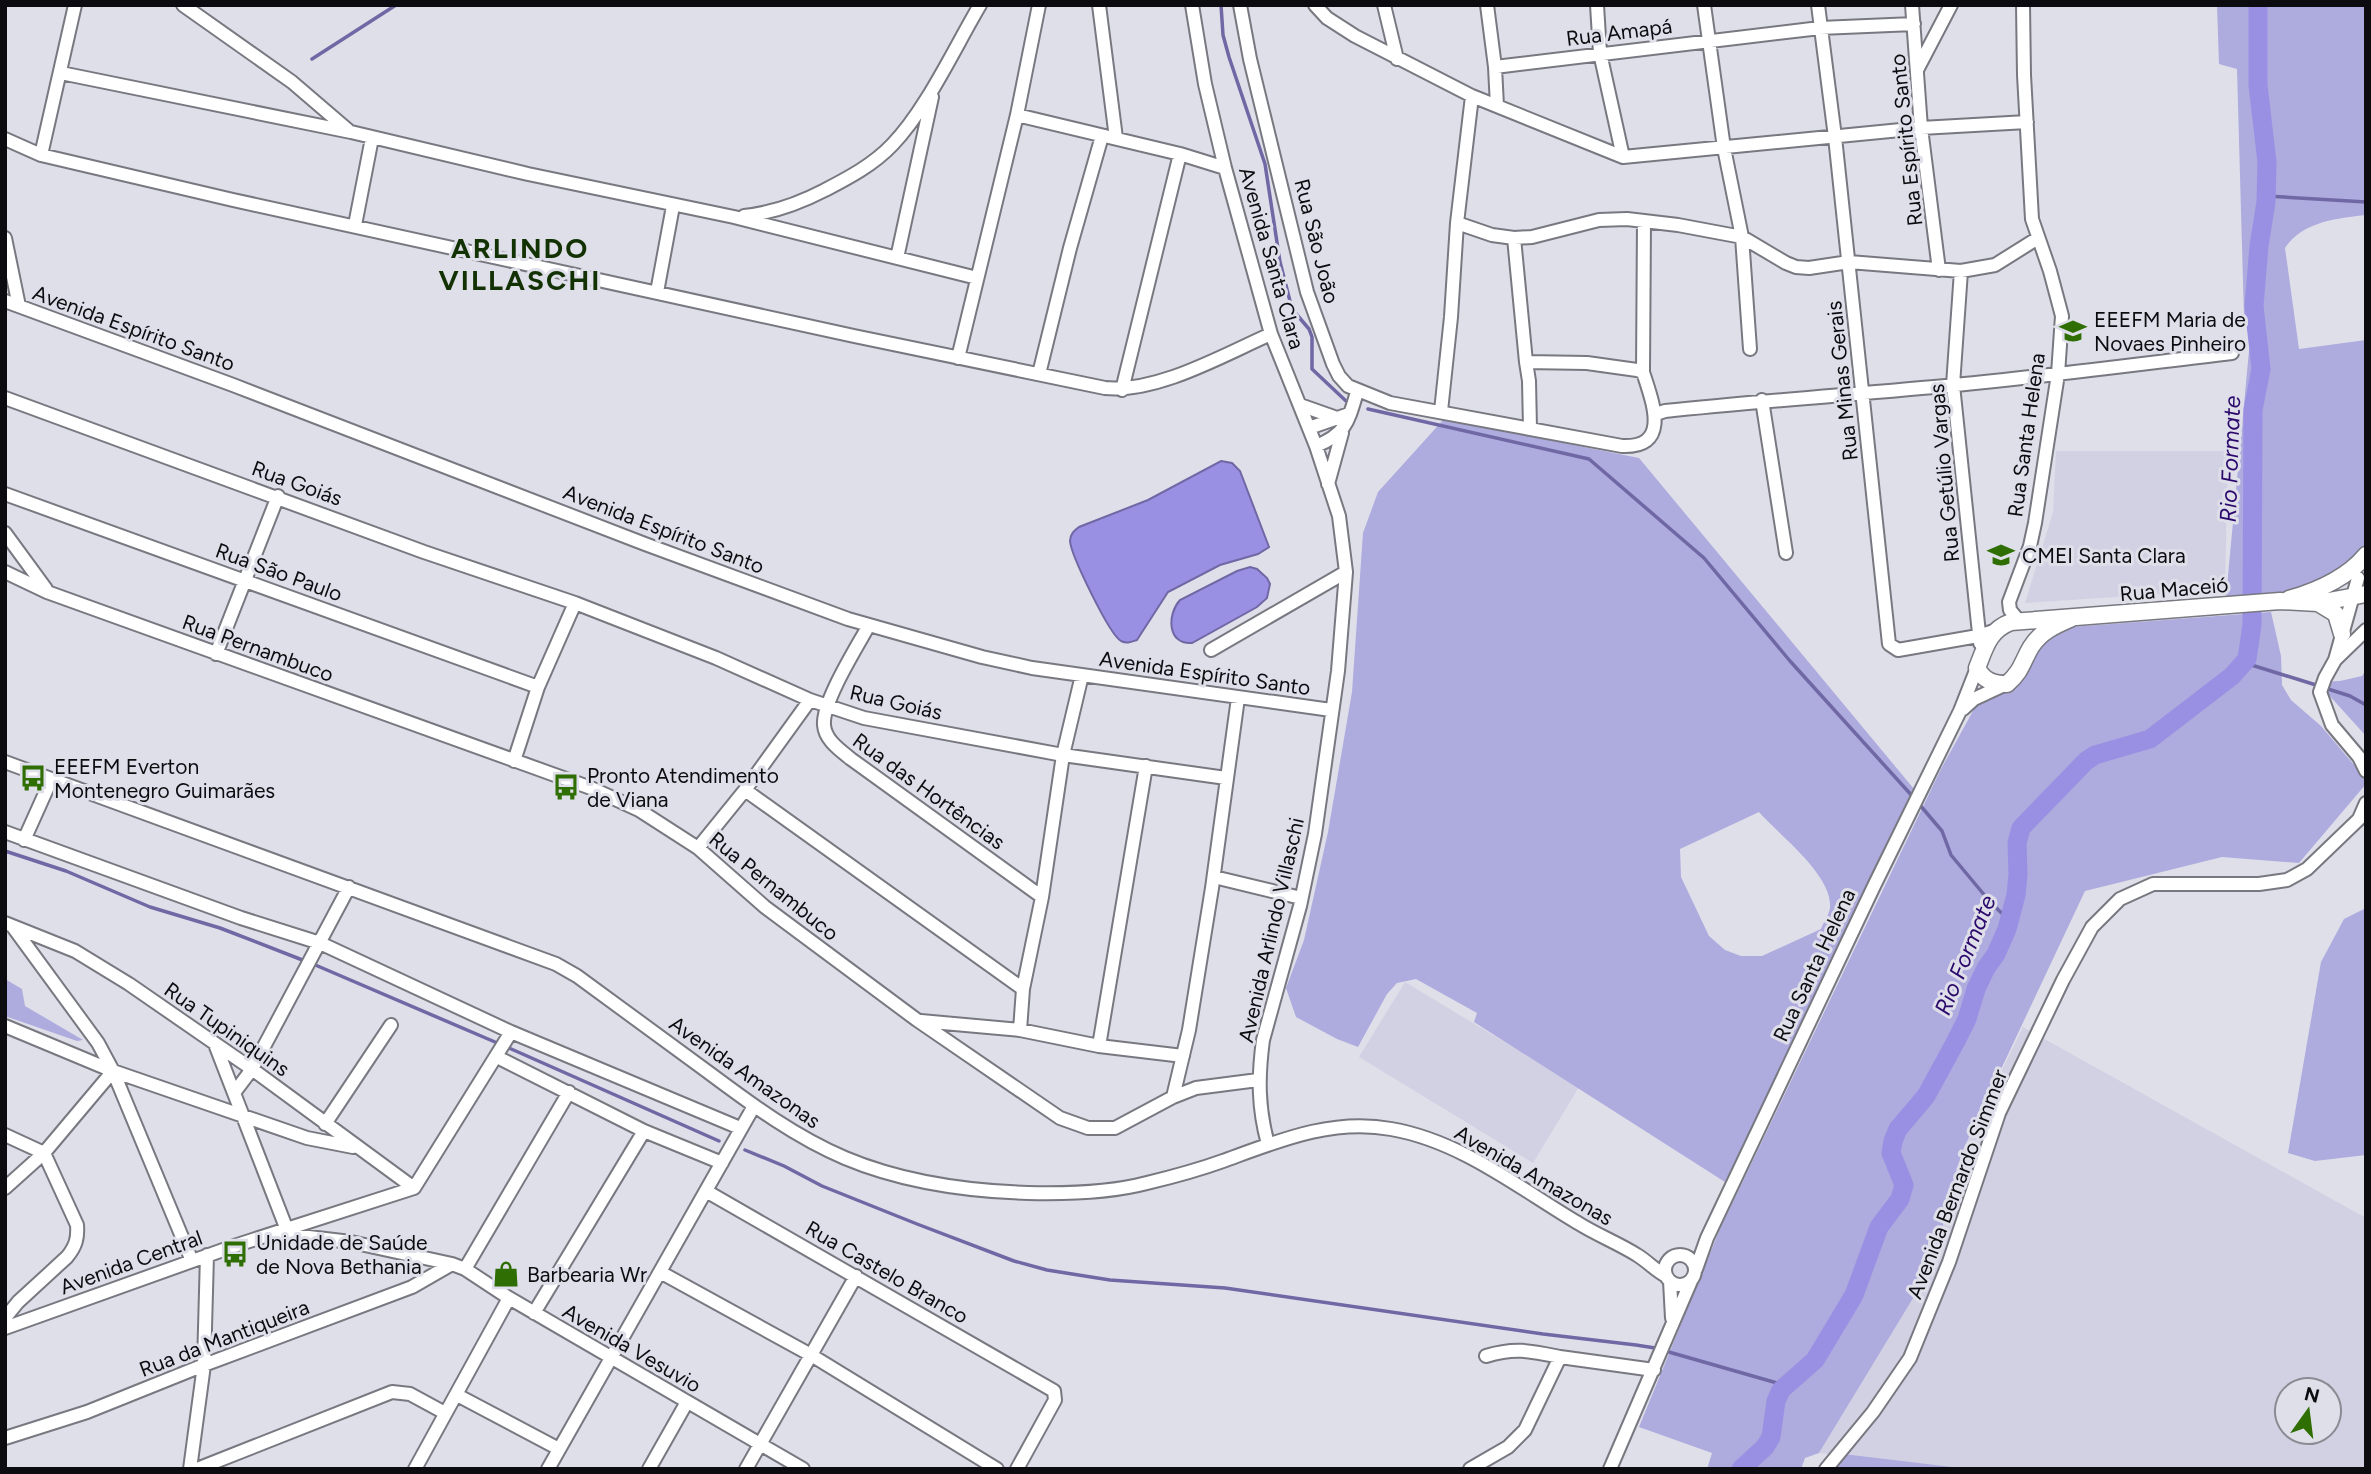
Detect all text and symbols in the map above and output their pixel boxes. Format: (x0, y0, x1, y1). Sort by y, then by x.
street label: Rua Amapá (1565, 13, 1673, 51)
street label: Rua Espírito Santo (1885, 53, 1927, 227)
street label: Avenida Santa Clara (1234, 164, 1310, 352)
street label: Rua São João (1289, 176, 1345, 306)
district label: ARLINDO VILLASCHI (439, 231, 601, 297)
street label: Avenida Espírito Santo (30, 280, 238, 376)
street label: Rua Minas Gerais (1821, 300, 1863, 462)
place label: EEEFM Maria de Novaes Pinheiro (2094, 307, 2246, 356)
school or university icon: EEEFM Maria de Novaes Pinheiro (2058, 316, 2088, 346)
street label: Rua Santa Helena (2002, 351, 2050, 519)
street label: Rua Getúlio Vargas (1924, 383, 1964, 563)
water label: Rio Formate (2214, 395, 2246, 523)
street label: Rua Goiás (248, 455, 346, 511)
street label: Avenida Espírito Santo (560, 479, 768, 579)
street label: Rua São Paulo (212, 538, 346, 606)
school or university icon: CMEI Santa Clara (1986, 540, 2016, 570)
place label: CMEI Santa Clara (2022, 543, 2186, 568)
street label: Rua Maceió (2119, 572, 2229, 606)
street label: Rua Pernambuco (179, 609, 337, 687)
street label: Avenida Espírito Santo (1098, 646, 1312, 700)
street label: Rua Goiás (847, 679, 945, 725)
street label: Rua das Hortências (848, 728, 1010, 854)
place label: EEEFM Everton Montenegro Guimarães (54, 754, 275, 803)
bus stop icon: EEEFM Everton Montenegro Guimarães (18, 763, 48, 793)
place label: Pronto Atendimento de Viana (587, 763, 779, 812)
bus stop icon: Pronto Atendimento de Viana (551, 772, 581, 802)
street label: Avenida Arlindo Villaschi (1233, 815, 1309, 1045)
street label: Rua Pernambuco (704, 826, 844, 946)
street label: Rua Santa Helena (1768, 885, 1860, 1045)
water label: Rio Formate (1928, 891, 2002, 1019)
street label: Rua Tupiniquins (160, 977, 294, 1081)
street label: Avenida Amazonas (665, 1011, 825, 1133)
street label: Avenida Bernardo Simmer (1902, 1066, 2012, 1302)
street label: Avenida Amazonas (1450, 1120, 1618, 1230)
street label: Rua Castelo Branco (801, 1215, 973, 1329)
street label: Avenida Central (56, 1225, 206, 1299)
place label: Unidade de Saúde de Nova Bethania (256, 1230, 427, 1279)
bus stop icon: Unidade de Saúde de Nova Bethania (220, 1239, 250, 1269)
shop icon: Barbearia Wr (491, 1259, 521, 1289)
place label: Barbearia Wr (527, 1262, 647, 1287)
street label: Rua da Mantiqueira (136, 1294, 312, 1382)
street label: Avenida Vesuvio (558, 1298, 706, 1398)
north arrow (2273, 1376, 2343, 1446)
text: N (2302, 1382, 2322, 1408)

